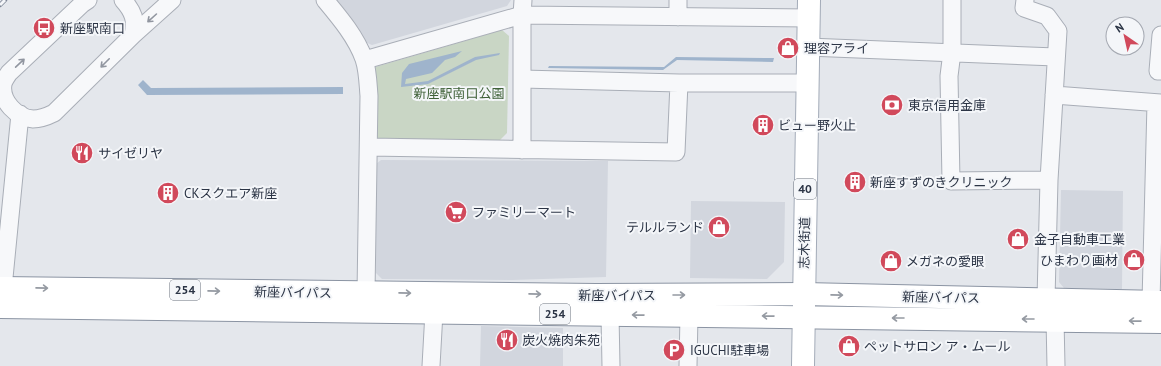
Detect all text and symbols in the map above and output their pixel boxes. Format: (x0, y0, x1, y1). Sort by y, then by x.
one-way arrow (147, 13, 157, 22)
bus stop icon: 新座駅南口 (31, 15, 57, 41)
north arrow (1105, 16, 1145, 56)
place label: 新座駅南口 (60, 20, 125, 37)
text: N (1112, 20, 1126, 36)
shop icon: 理容アライ (775, 35, 801, 61)
place label: 理容アライ (804, 40, 869, 57)
one-way arrow (15, 58, 25, 67)
one-way arrow (100, 58, 110, 68)
park label: 新座駅南口公園 (413, 85, 505, 102)
bank icon: 東京信用金庫 (879, 92, 905, 118)
place label: 東京信用金庫 (908, 97, 986, 114)
building icon: ビュー野火止 (750, 112, 776, 138)
place label: ビュー野火止 (778, 117, 856, 134)
restaurant icon: サイゼリヤ (69, 140, 95, 166)
place label: サイゼリヤ (98, 145, 163, 162)
building icon: 新座すずのきクリニック (842, 169, 868, 195)
place label: 新座すずのきクリニック (870, 174, 1013, 191)
road number: 40 (794, 179, 816, 199)
building icon: CKスクエア新座 (155, 180, 181, 206)
place label: CKスクエア新座 (184, 185, 277, 202)
supermarket icon: ファミリーマート (443, 199, 469, 225)
place label: ファミリーマート (472, 204, 576, 221)
shop icon: テルルランド (706, 214, 732, 240)
street label: 志木街道 (796, 217, 813, 269)
place label: テルルランド (626, 219, 704, 236)
shop icon: 金子自動車工業 (1005, 226, 1031, 252)
place label: 金子自動車工業 (1034, 231, 1125, 248)
shop icon: ひまわり画材 (1121, 247, 1147, 273)
shop icon: メガネの愛眼 (878, 248, 904, 274)
place label: ひまわり画材 (1040, 252, 1118, 269)
place label: メガネの愛眼 (906, 253, 984, 270)
road number: 254 (170, 280, 200, 300)
street label: 新座バイパス (254, 283, 332, 302)
one-way arrow (35, 284, 48, 292)
one-way arrow (207, 287, 220, 295)
street label: 新座バイパス (578, 287, 656, 304)
street label: 新座バイパス (902, 288, 980, 307)
one-way arrow (398, 289, 411, 297)
one-way arrow (528, 291, 541, 298)
one-way arrow (672, 291, 685, 299)
one-way arrow (830, 291, 843, 299)
road number: 254 (540, 304, 570, 324)
one-way arrow (632, 311, 645, 319)
one-way arrow (762, 313, 775, 320)
one-way arrow (892, 314, 905, 322)
one-way arrow (1022, 315, 1035, 323)
one-way arrow (1129, 317, 1142, 325)
restaurant icon: 炭火焼肉朱苑 (494, 327, 520, 353)
place label: 炭火焼肉朱苑 (522, 332, 600, 349)
shop icon: ペットサロン ア・ムール (836, 333, 862, 359)
parking icon: IGUCHI駐車場 (661, 337, 687, 363)
place label: ペットサロン ア・ムール (864, 338, 1010, 355)
place label: IGUCHI駐車場 (690, 342, 769, 359)

